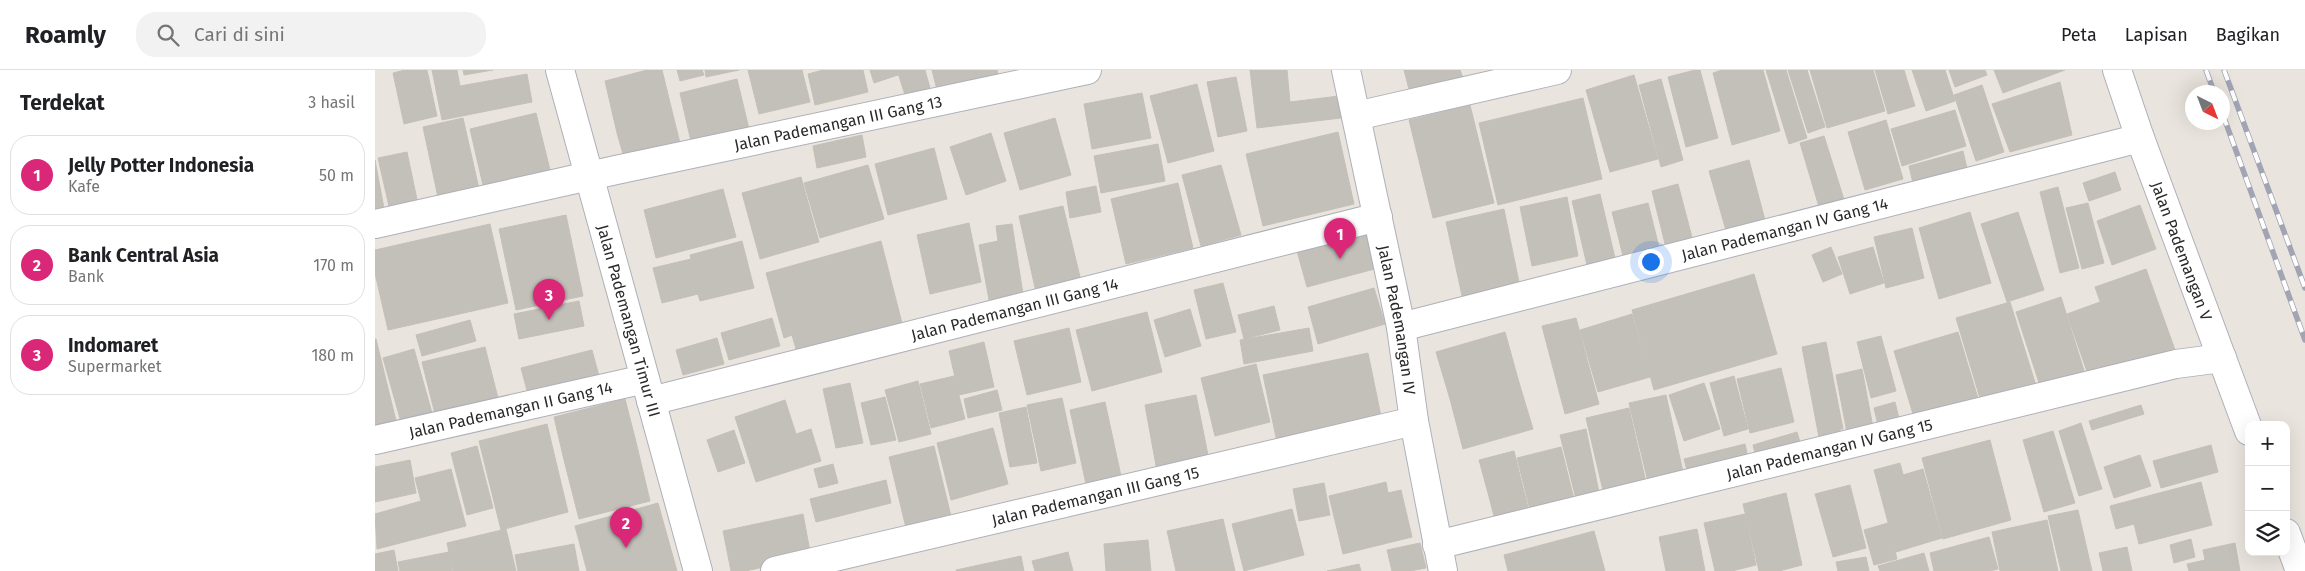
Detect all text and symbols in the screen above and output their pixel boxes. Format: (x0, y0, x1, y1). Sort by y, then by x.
search box (136, 12, 486, 57)
text: Roamly (25, 21, 106, 49)
icon: search (154, 21, 182, 49)
text: Cari di sini (194, 23, 285, 46)
text: Peta (2061, 24, 2097, 46)
text: Lapisan (2125, 24, 2188, 46)
text: Bagikan (2216, 24, 2280, 46)
north arrow (2185, 85, 2230, 130)
text: Terdekat (20, 90, 105, 116)
street label: Jalan Pademangan III Gang 13 (732, 92, 944, 154)
text: 3 hasil (308, 93, 355, 112)
text: Jelly Potter Indonesia (68, 154, 254, 177)
text: 1 (33, 166, 41, 185)
text: 50 m (319, 166, 354, 185)
text: Kafe (68, 177, 100, 196)
street label: Jalan Pademangan V (2147, 178, 2216, 323)
street label: Jalan Pademangan IV Gang 14 (1679, 193, 1890, 264)
pin: 1 (1324, 218, 1356, 259)
street label: Jalan Pademangan Timur III (594, 222, 665, 419)
street label: Jalan Pademangan IV (1374, 243, 1420, 396)
text: Bank Central Asia (68, 244, 219, 267)
your location (1638, 249, 1664, 275)
text: 2 (33, 256, 41, 275)
text: 170 m (313, 256, 354, 275)
text: Bank (68, 267, 104, 286)
street label: Jalan Pademangan III Gang 14 (909, 274, 1120, 344)
pin: 3 (533, 279, 565, 320)
text: Indomaret (68, 334, 158, 357)
text: 3 (33, 346, 41, 365)
text: 180 m (311, 346, 354, 365)
text: Supermarket (68, 357, 162, 376)
street label: Jalan Pademangan II Gang 14 (407, 377, 615, 442)
street label: Jalan Pademangan IV Gang 15 (1724, 414, 1934, 483)
map controls (2245, 421, 2290, 556)
button: + (2245, 421, 2290, 466)
street label: Jalan Pademangan III Gang 15 (990, 462, 1201, 529)
button: − (2245, 466, 2290, 511)
pin: 2 (610, 507, 642, 548)
button: layers (2245, 511, 2290, 556)

